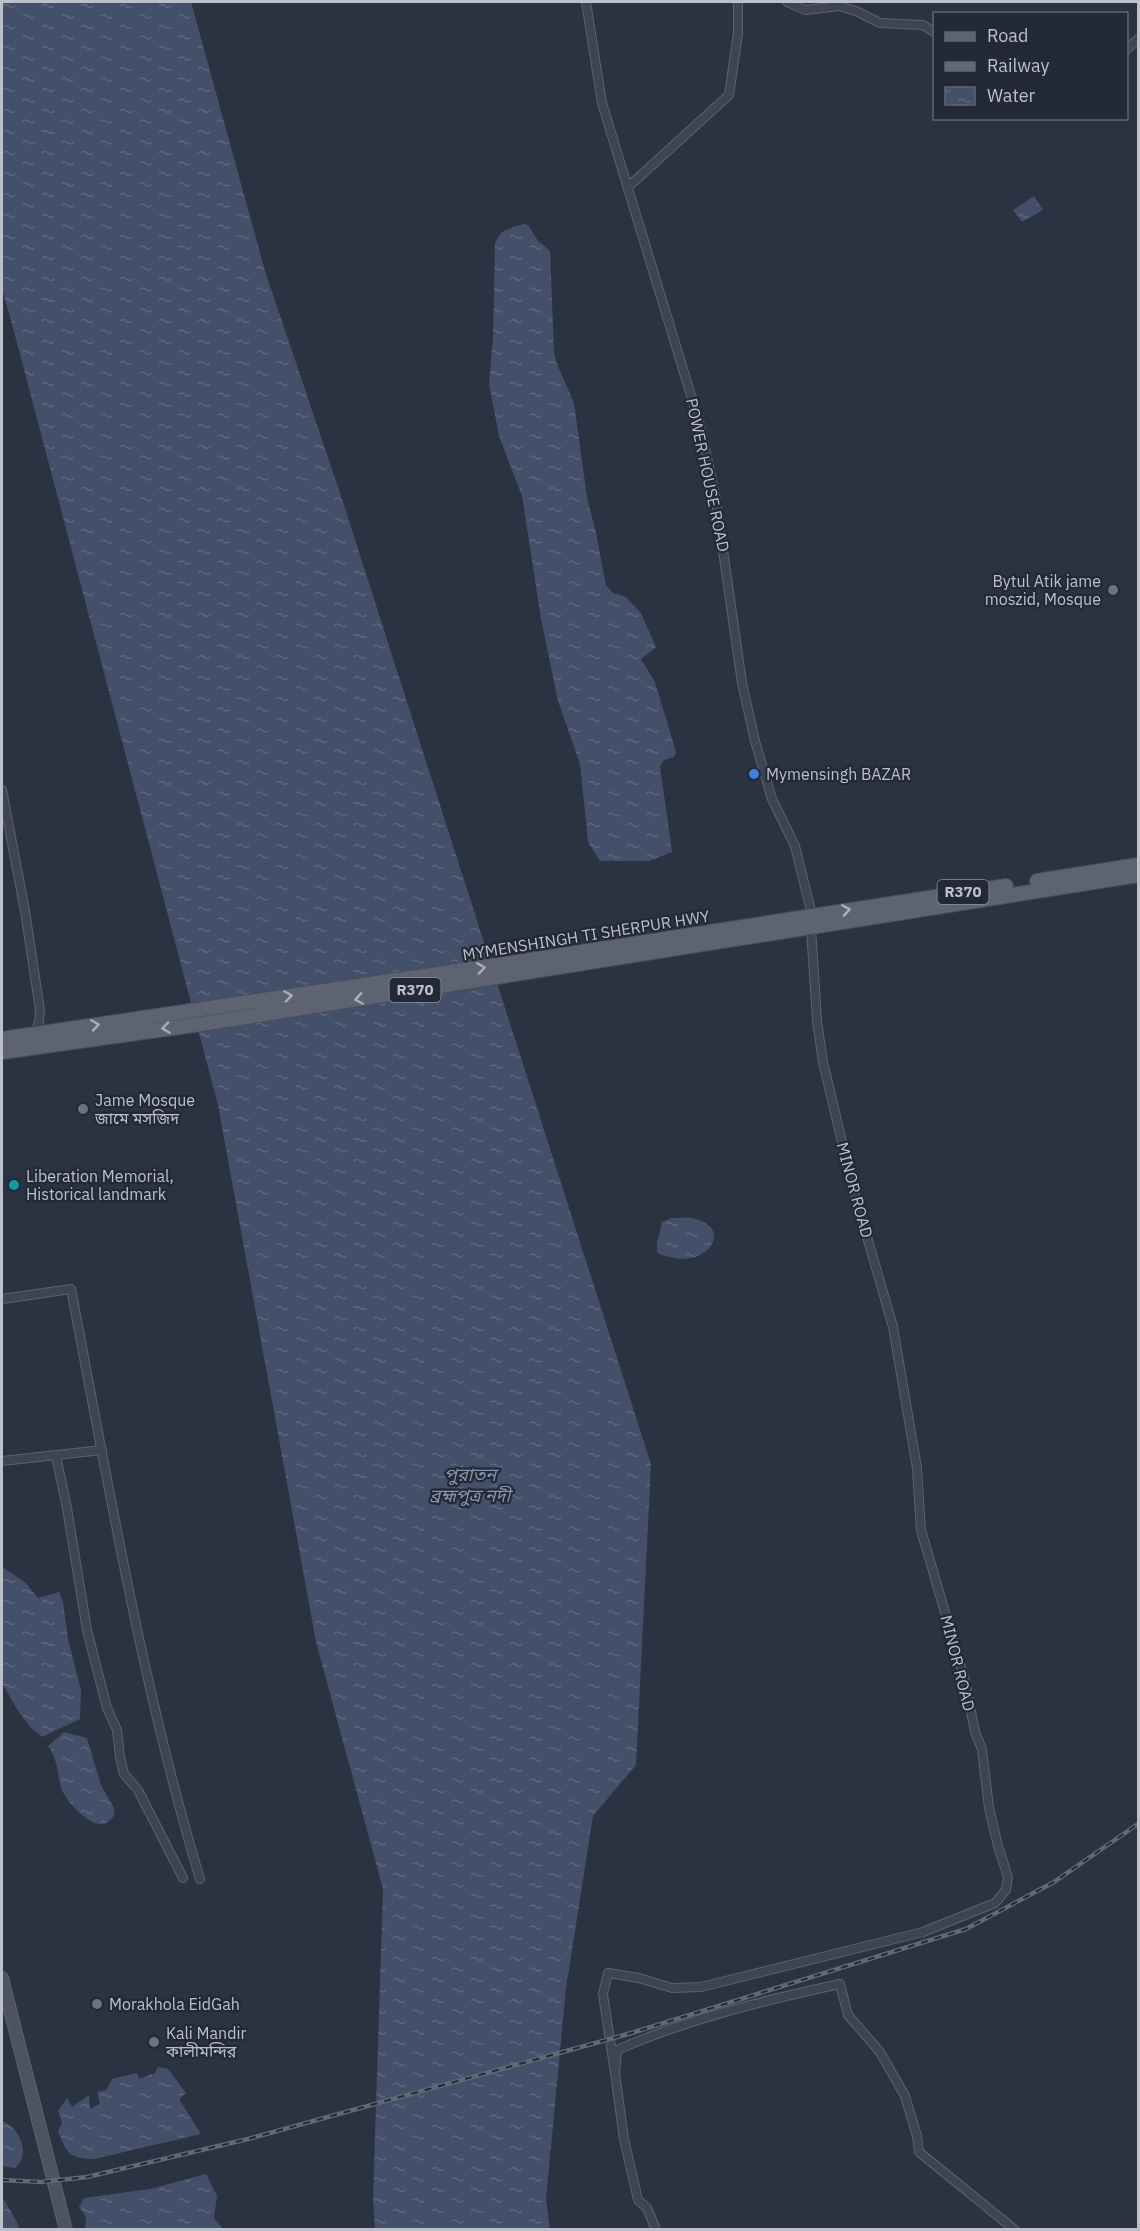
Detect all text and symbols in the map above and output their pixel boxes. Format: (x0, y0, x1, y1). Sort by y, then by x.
legend (933, 12, 1128, 120)
text: Road (987, 24, 1028, 47)
text: Railway (987, 54, 1049, 77)
text: Water (987, 84, 1036, 107)
street label: POWER HOUSE ROAD (682, 396, 734, 554)
place label: Bytul Atik jame moszid, Mosque (985, 571, 1101, 609)
marker: Bytul Atik jame moszid, Mosque (1106, 583, 1120, 597)
place label: Mymensingh BAZAR (766, 764, 911, 784)
marker: Mymensingh BAZAR (747, 767, 761, 781)
road number: R370 (938, 880, 988, 904)
one-way arrow (842, 904, 851, 916)
street label: MYMENSHINGH TI SHERPUR HWY (461, 906, 711, 964)
one-way arrow (476, 962, 485, 974)
road number: R370 (390, 978, 440, 1002)
one-way arrow (283, 991, 293, 1003)
one-way arrow (354, 992, 364, 1005)
one-way arrow (91, 1020, 100, 1032)
one-way arrow (161, 1022, 170, 1034)
place label: Jame Mosque জামে মসজিদ (94, 1090, 195, 1128)
marker: Jame Mosque জামে মসজিদ (76, 1102, 90, 1116)
street label: MINOR ROAD (833, 1140, 877, 1240)
place label: Liberation Memorial, Historical landmark (26, 1166, 174, 1204)
marker: Liberation Memorial, Historical landmark (7, 1178, 21, 1192)
water label: পুরাতন ব্রহ্মপুত্র নদী (429, 1463, 514, 1507)
street label: MINOR ROAD (936, 1613, 980, 1713)
place label: Morakhola EidGah (109, 1994, 240, 2014)
marker: Morakhola EidGah (90, 1997, 104, 2011)
place label: Kali Mandir কালীমন্দির (165, 2023, 246, 2061)
marker: Kali Mandir কালীমন্দির (147, 2035, 161, 2049)

